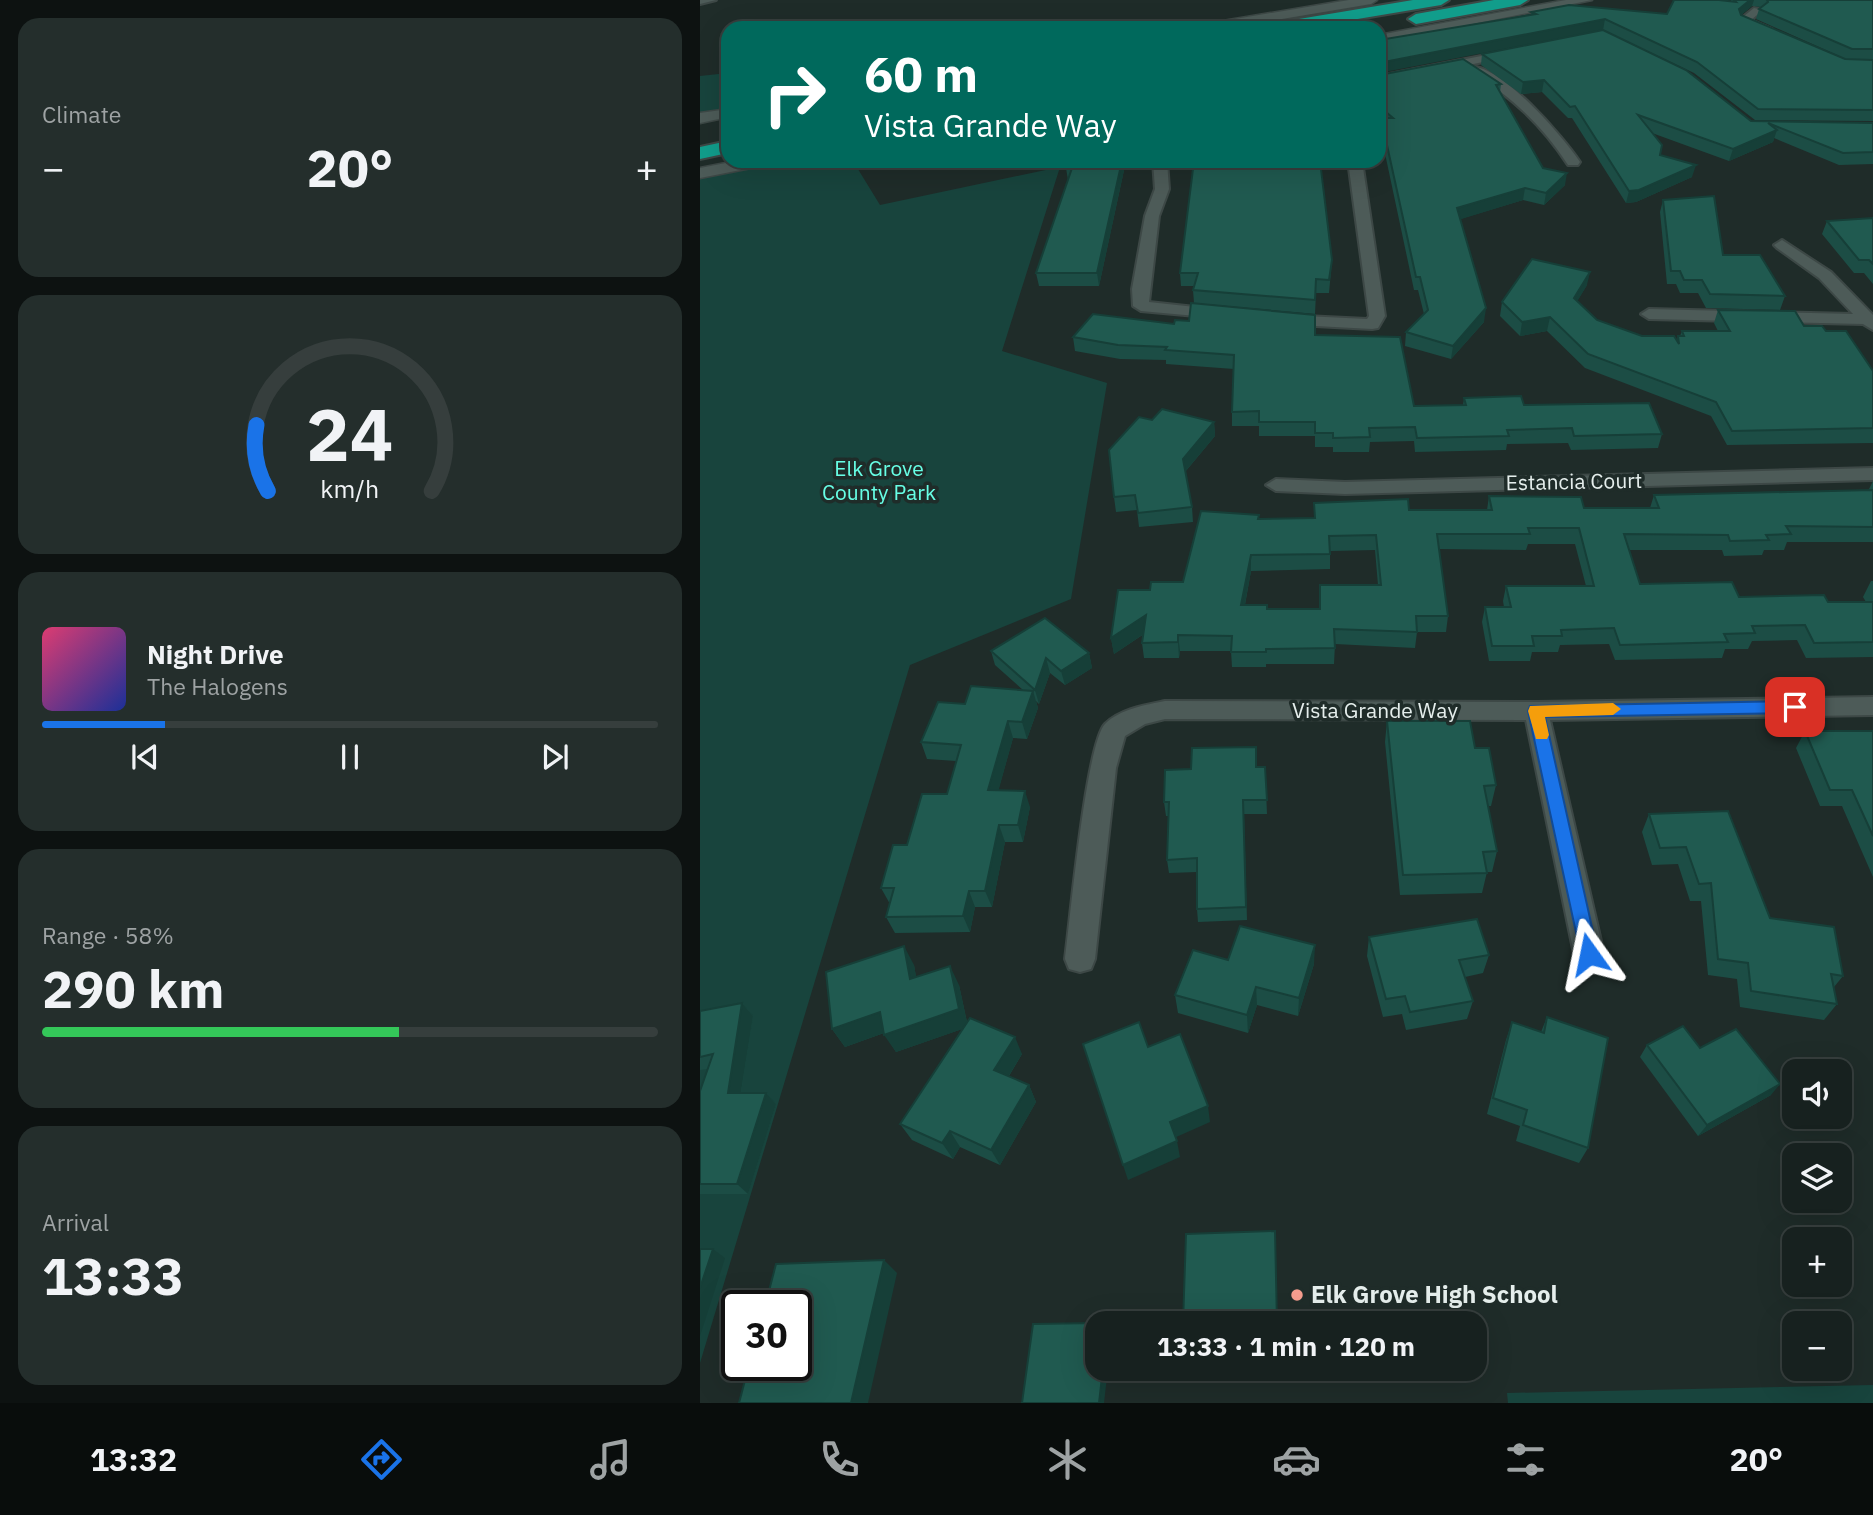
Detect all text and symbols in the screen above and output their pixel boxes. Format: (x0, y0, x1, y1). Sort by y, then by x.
text: 60 m (864, 42, 978, 105)
icon: right (749, 49, 840, 140)
text: Climate (42, 99, 121, 129)
text: Vista Grande Way (864, 104, 1117, 146)
text: 20° (307, 134, 393, 201)
text: − (42, 143, 65, 192)
text: + (635, 143, 658, 192)
text: 24 (306, 386, 394, 481)
park label: Elk Grove County Park (822, 454, 936, 506)
street label: Estancia Court (1505, 466, 1643, 496)
text: km/h (321, 471, 379, 504)
text: Night Drive (147, 637, 284, 671)
text: The Halogens (147, 671, 288, 701)
pin (1765, 677, 1825, 737)
icon: arrive (1776, 688, 1814, 726)
street label: Vista Grande Way (1292, 696, 1458, 724)
icon: previous (126, 738, 164, 776)
icon: pause (331, 738, 369, 776)
icon: next (536, 738, 574, 776)
position arrow (1552, 917, 1626, 991)
text: Range · 58% (42, 920, 174, 950)
text: 290 km (42, 955, 224, 1022)
map controls (1782, 1059, 1852, 1381)
button: sound (1782, 1059, 1852, 1129)
button: layers (1782, 1143, 1852, 1213)
text: Arrival (42, 1207, 109, 1237)
button: + (1782, 1227, 1852, 1297)
text: 13:33 (42, 1242, 184, 1309)
place label: Elk Grove High School (1311, 1278, 1558, 1310)
marker: Elk Grove High School (1289, 1287, 1305, 1303)
speed limit sign: 30 (721, 1290, 812, 1381)
button: − (1782, 1311, 1852, 1381)
text: 13:33 · 1 min · 120 m (1157, 1329, 1415, 1363)
icon: directions (357, 1435, 406, 1484)
icon: music (586, 1435, 635, 1484)
icon: phone (815, 1435, 864, 1484)
icon: climate (1043, 1435, 1092, 1484)
icon: car (1272, 1435, 1321, 1484)
icon: filters (1501, 1435, 1550, 1484)
text: 13:32 (90, 1438, 177, 1480)
text: 20° (1730, 1438, 1783, 1480)

